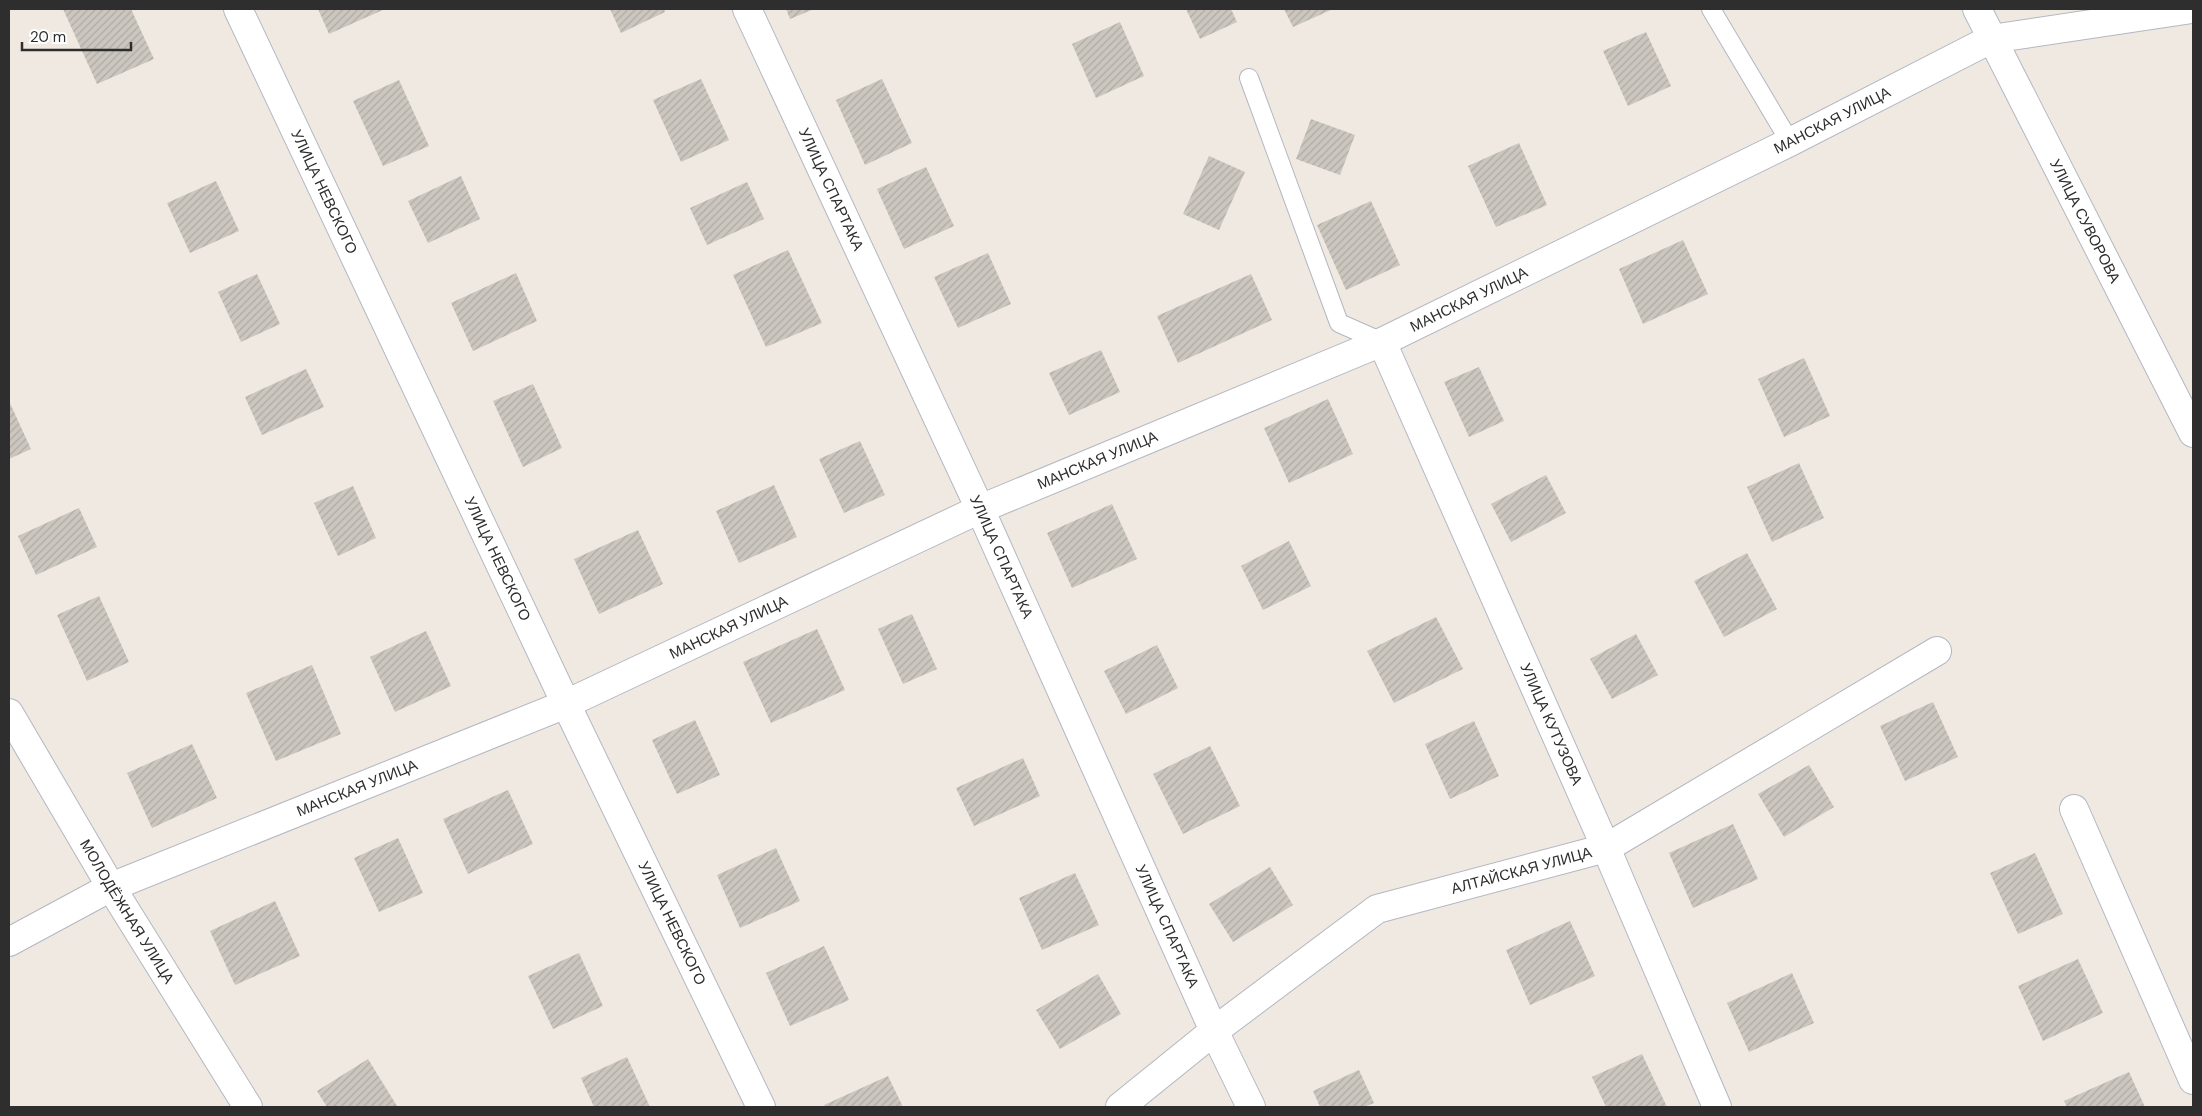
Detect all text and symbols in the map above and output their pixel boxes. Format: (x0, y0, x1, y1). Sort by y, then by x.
scale bar (22, 20, 131, 52)
text: 20 m (30, 27, 66, 47)
street label: МАНСКАЯ УЛИЦА (1770, 82, 1894, 158)
street label: УЛИЦА СПАРТАКА (794, 125, 868, 254)
street label: УЛИЦА НЕВСКОГО (286, 126, 362, 257)
street label: УЛИЦА СУВОРОВА (2045, 156, 2125, 287)
street label: МАНСКАЯ УЛИЦА (1407, 262, 1531, 337)
street label: МАНСКАЯ УЛИЦА (1034, 426, 1161, 494)
street label: УЛИЦА СПАРТАКА (965, 492, 1038, 622)
street label: УЛИЦА НЕВСКОГО (460, 493, 535, 624)
street label: МАНСКАЯ УЛИЦА (666, 591, 791, 664)
street label: УЛИЦА КУТУЗОВА (1515, 660, 1587, 788)
street label: МАНСКАЯ УЛИЦА (294, 755, 420, 821)
street label: МОЛОДЁЖНАЯ УЛИЦА (75, 836, 179, 988)
street label: АЛТАЙСКАЯ УЛИЦА (1449, 842, 1594, 899)
street label: УЛИЦА НЕВСКОГО (634, 858, 711, 988)
street label: УЛИЦА СПАРТАКА (1131, 861, 1203, 991)

